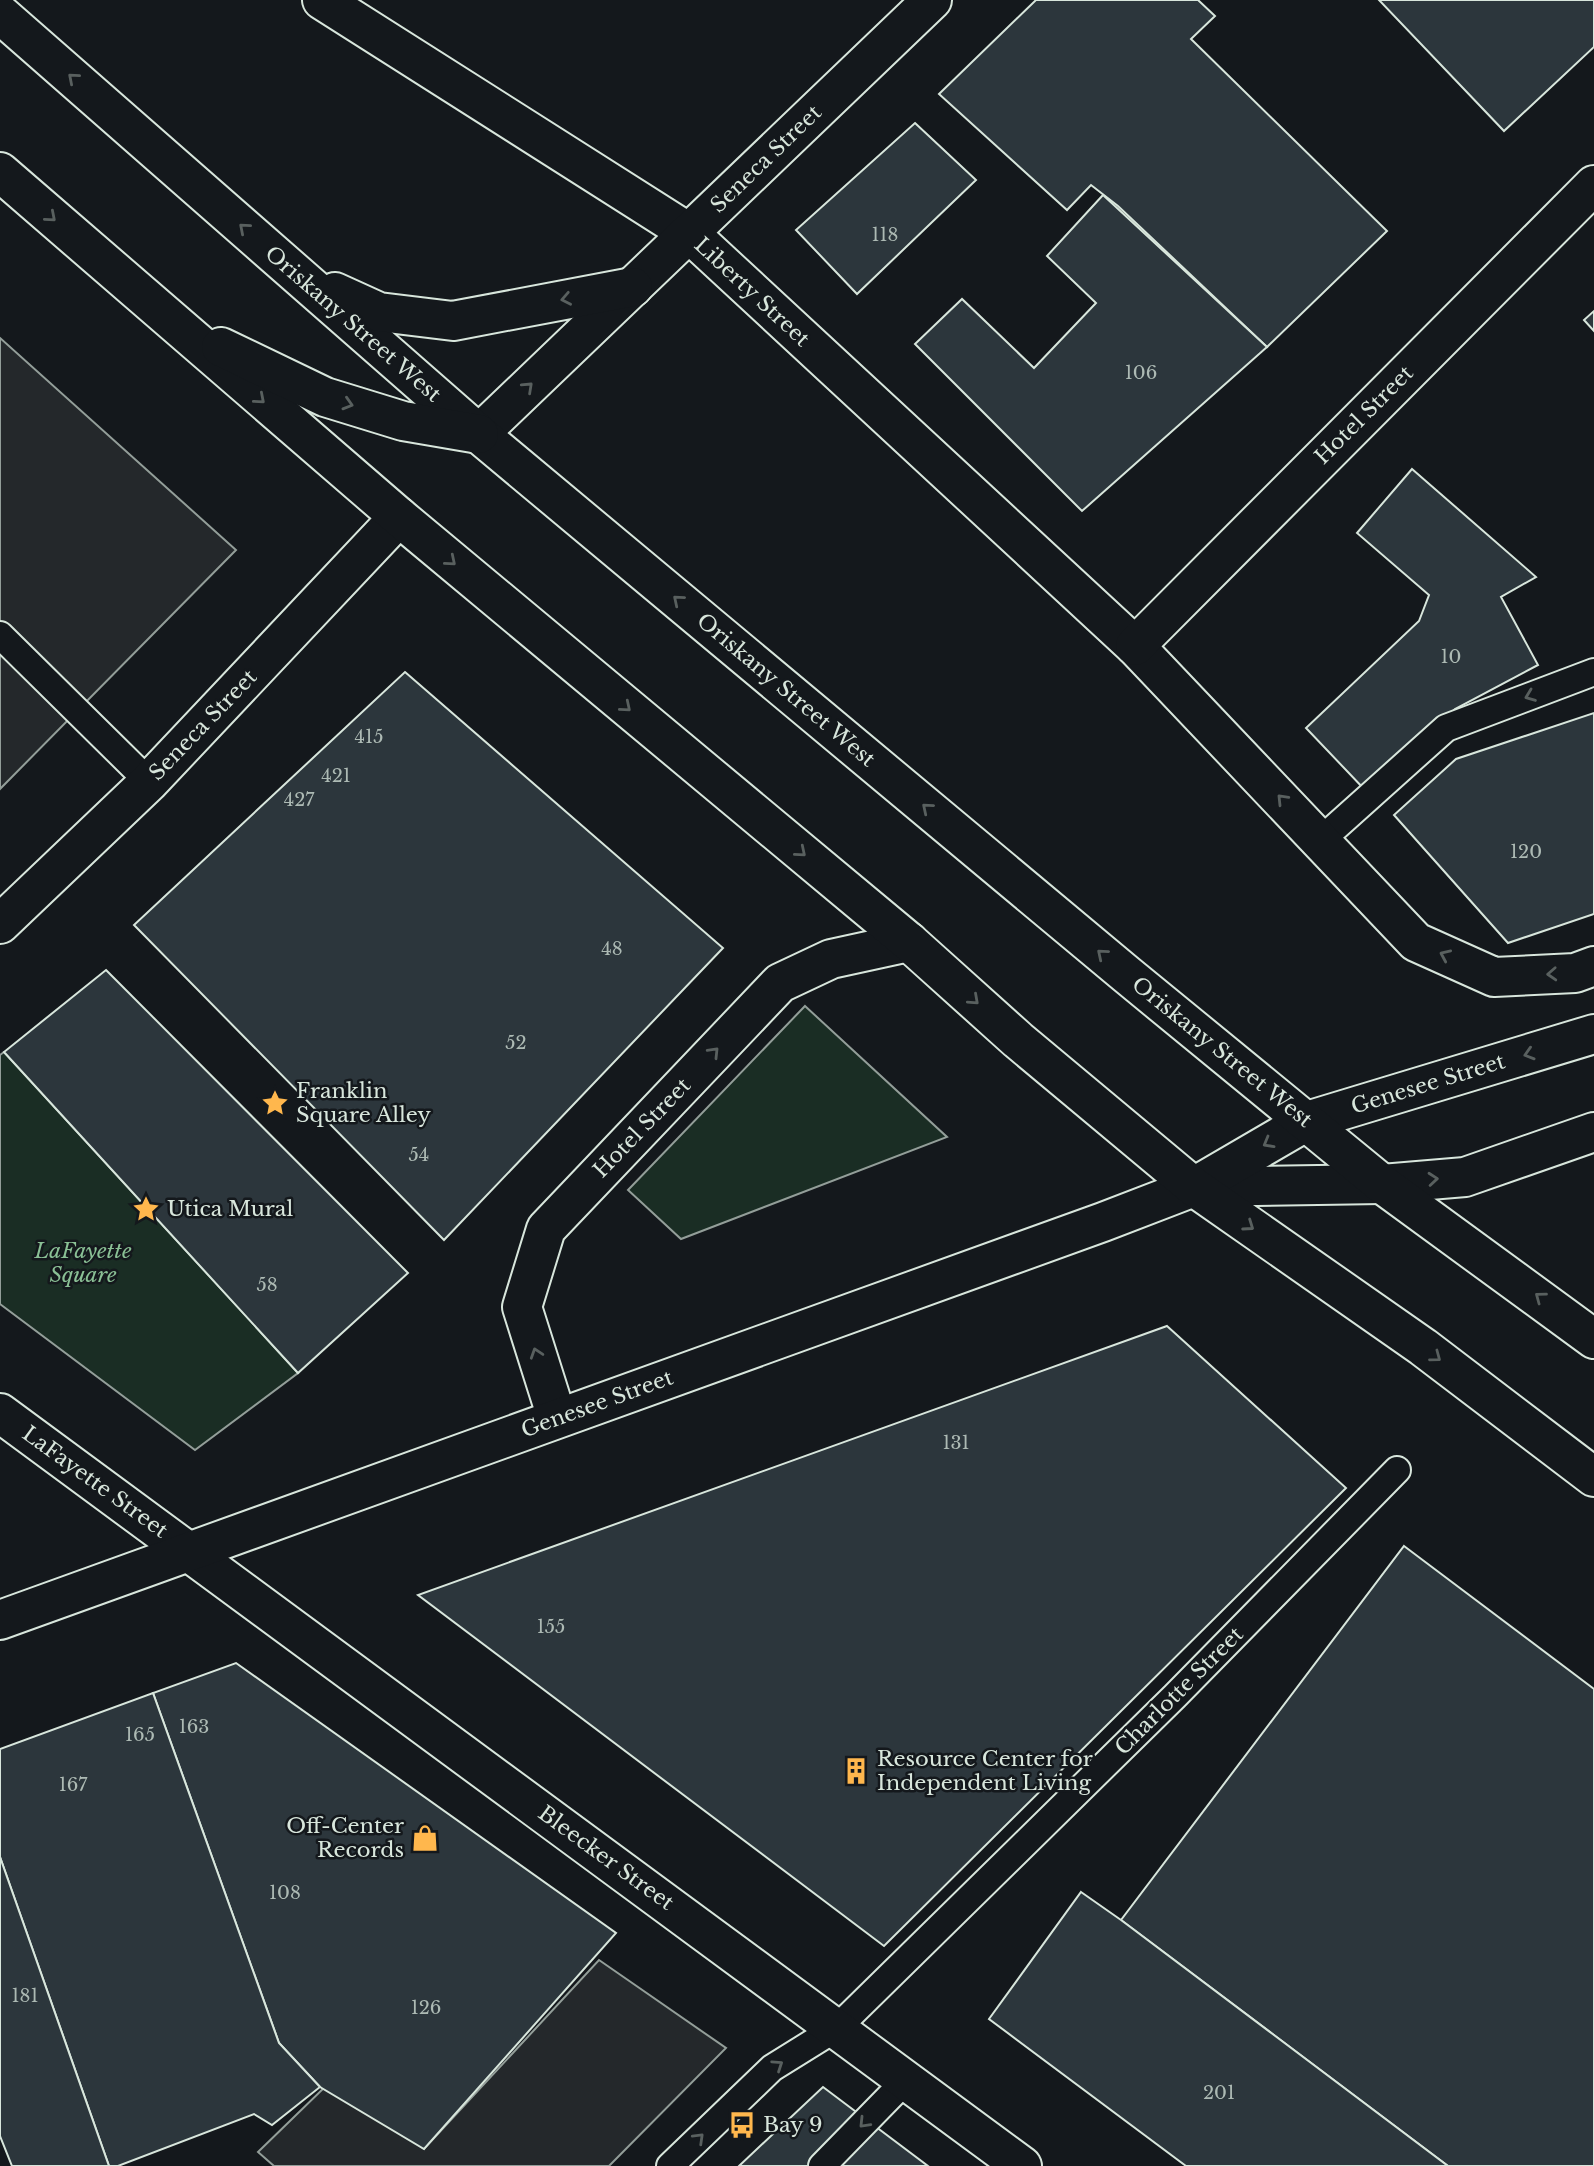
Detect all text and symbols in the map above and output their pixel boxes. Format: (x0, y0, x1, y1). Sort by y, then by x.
one-way arrow (68, 74, 81, 86)
street label: Seneca Street (705, 100, 827, 218)
one-way arrow (43, 209, 56, 221)
one-way arrow (239, 224, 252, 236)
house number: 118 (872, 224, 898, 246)
street label: Liberty Street (689, 232, 815, 352)
street label: Oriskany Street West (260, 240, 446, 408)
one-way arrow (560, 291, 572, 306)
street label: Hotel Street (1309, 360, 1419, 470)
house number: 106 (1125, 362, 1157, 384)
one-way arrow (520, 383, 533, 395)
one-way arrow (252, 391, 265, 403)
one-way arrow (341, 396, 353, 410)
one-way arrow (443, 553, 456, 565)
one-way arrow (673, 595, 685, 608)
street label: Oriskany Street West (691, 608, 881, 772)
house number: 10 (1441, 646, 1461, 668)
street label: Seneca Street (144, 664, 262, 786)
one-way arrow (1525, 688, 1537, 702)
one-way arrow (618, 698, 631, 711)
house number: 415 (355, 726, 383, 748)
house number: 421 (321, 765, 351, 787)
house number: 427 (284, 789, 315, 811)
one-way arrow (1277, 794, 1290, 807)
one-way arrow (923, 804, 936, 816)
house number: 120 (1510, 841, 1542, 863)
one-way arrow (793, 844, 806, 856)
house number: 48 (601, 938, 623, 960)
one-way arrow (1439, 949, 1452, 963)
one-way arrow (1097, 950, 1110, 962)
one-way arrow (1546, 967, 1557, 982)
street label: Oriskany Street West (1126, 971, 1318, 1133)
one-way arrow (966, 992, 979, 1004)
house number: 52 (505, 1032, 527, 1054)
one-way arrow (1523, 1046, 1535, 1061)
one-way arrow (706, 1047, 719, 1060)
street label: Genesee Street (1348, 1048, 1508, 1120)
street label: Hotel Street (588, 1073, 696, 1183)
place label: Franklin Square Alley (296, 1078, 432, 1128)
place icon: Franklin Square Alley (260, 1088, 290, 1118)
one-way arrow (1263, 1135, 1276, 1148)
house number: 54 (409, 1144, 429, 1166)
one-way arrow (1428, 1172, 1439, 1187)
place icon: Utica Mural (131, 1194, 161, 1224)
place label: Utica Mural (167, 1196, 293, 1222)
one-way arrow (1242, 1218, 1255, 1231)
park label: LaFayette Square (34, 1238, 132, 1288)
house number: 58 (256, 1274, 278, 1296)
one-way arrow (1535, 1293, 1548, 1305)
one-way arrow (530, 1347, 544, 1360)
one-way arrow (1428, 1348, 1440, 1361)
street label: Genesee Street (518, 1364, 676, 1444)
street label: LaFayette Street (17, 1420, 173, 1544)
house number: 131 (942, 1432, 970, 1454)
house number: 155 (537, 1616, 565, 1638)
street label: Charlotte Street (1109, 1621, 1249, 1761)
house number: 163 (179, 1716, 209, 1738)
house number: 165 (125, 1724, 155, 1746)
place label: Resource Center for Independent Living (877, 1746, 1093, 1796)
building icon: Resource Center for Independent Living (841, 1756, 871, 1786)
house number: 167 (59, 1774, 88, 1796)
street label: Bleecker Street (533, 1800, 679, 1916)
place label: Off-Center Records (286, 1813, 404, 1863)
shop icon: Off-Center Records (410, 1823, 440, 1853)
house number: 108 (269, 1882, 301, 1904)
house number: 181 (12, 1985, 38, 2007)
house number: 126 (411, 1997, 441, 2019)
one-way arrow (770, 2061, 783, 2073)
house number: 201 (1203, 2082, 1235, 2104)
bus stop icon: Bay 9 (727, 2110, 757, 2140)
place label: Bay 9 (763, 2112, 823, 2138)
one-way arrow (860, 2115, 873, 2128)
one-way arrow (691, 2134, 704, 2147)

